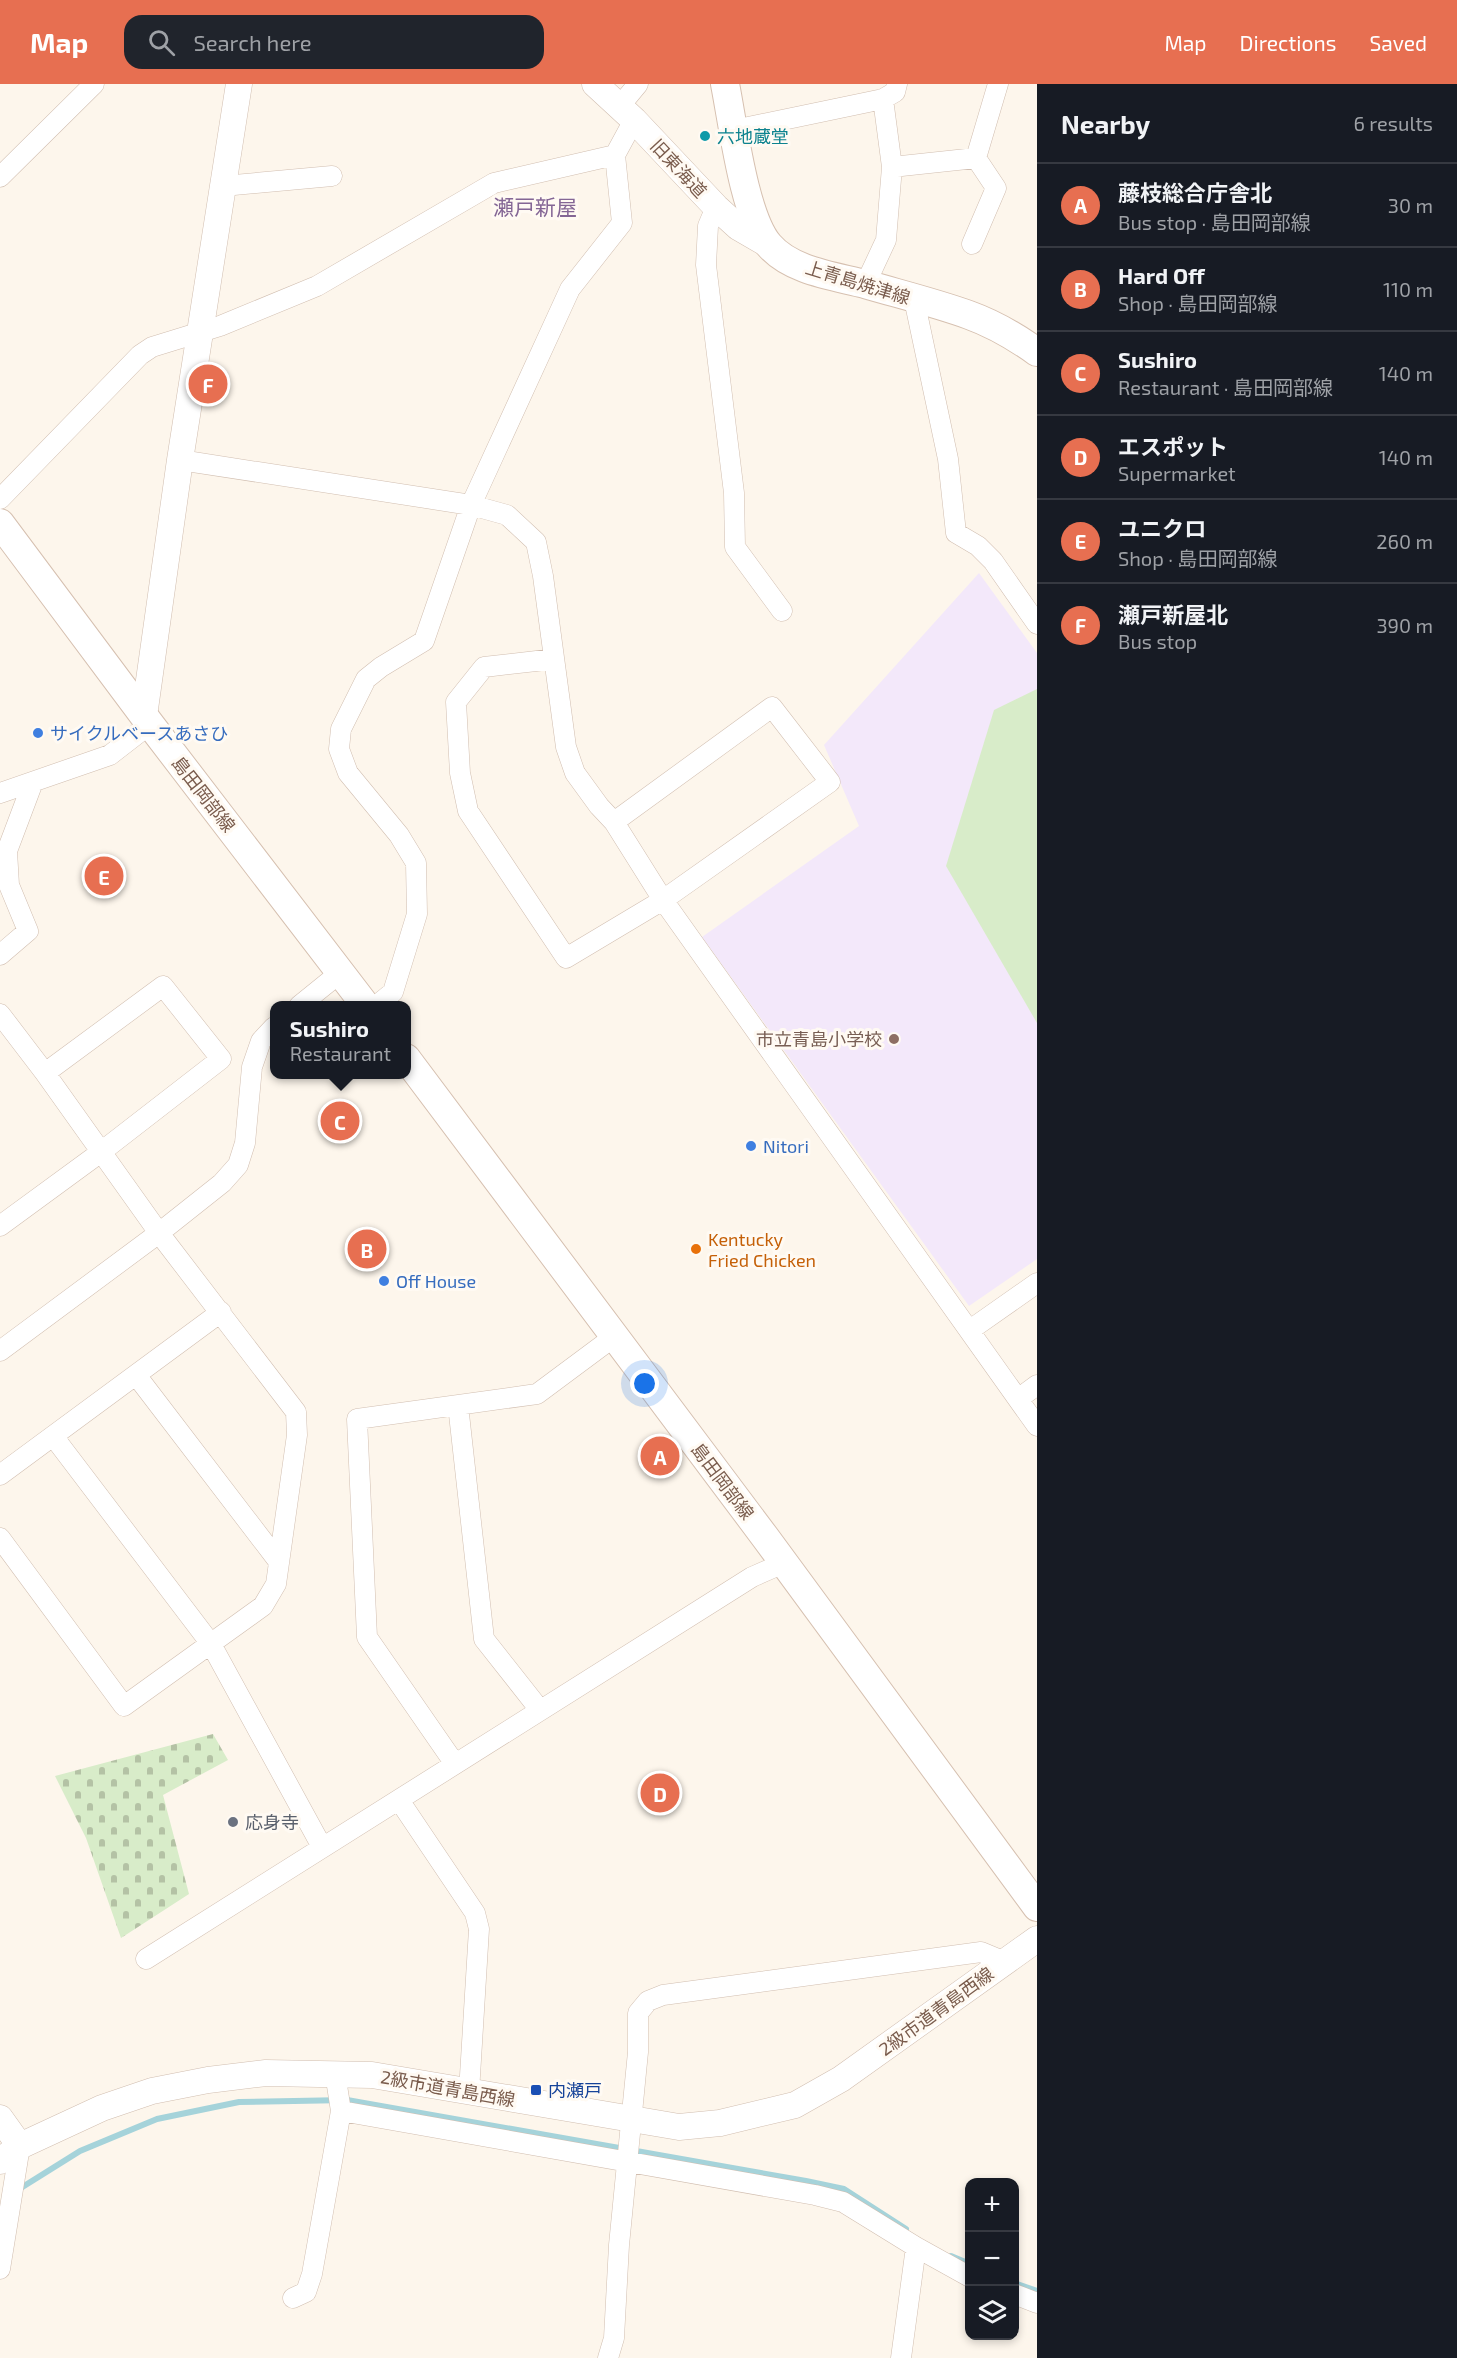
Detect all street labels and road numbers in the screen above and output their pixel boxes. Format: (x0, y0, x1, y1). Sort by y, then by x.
street label: 旧東海道 (646, 134, 712, 202)
street label: 上青島焼津線 (803, 256, 913, 308)
street label: 島田岡部線 (168, 752, 240, 836)
street label: 島田岡部線 (687, 1438, 759, 1524)
street label: 2級市道青島西線 (874, 1962, 998, 2060)
street label: 2級市道青島西線 (379, 2065, 517, 2111)

